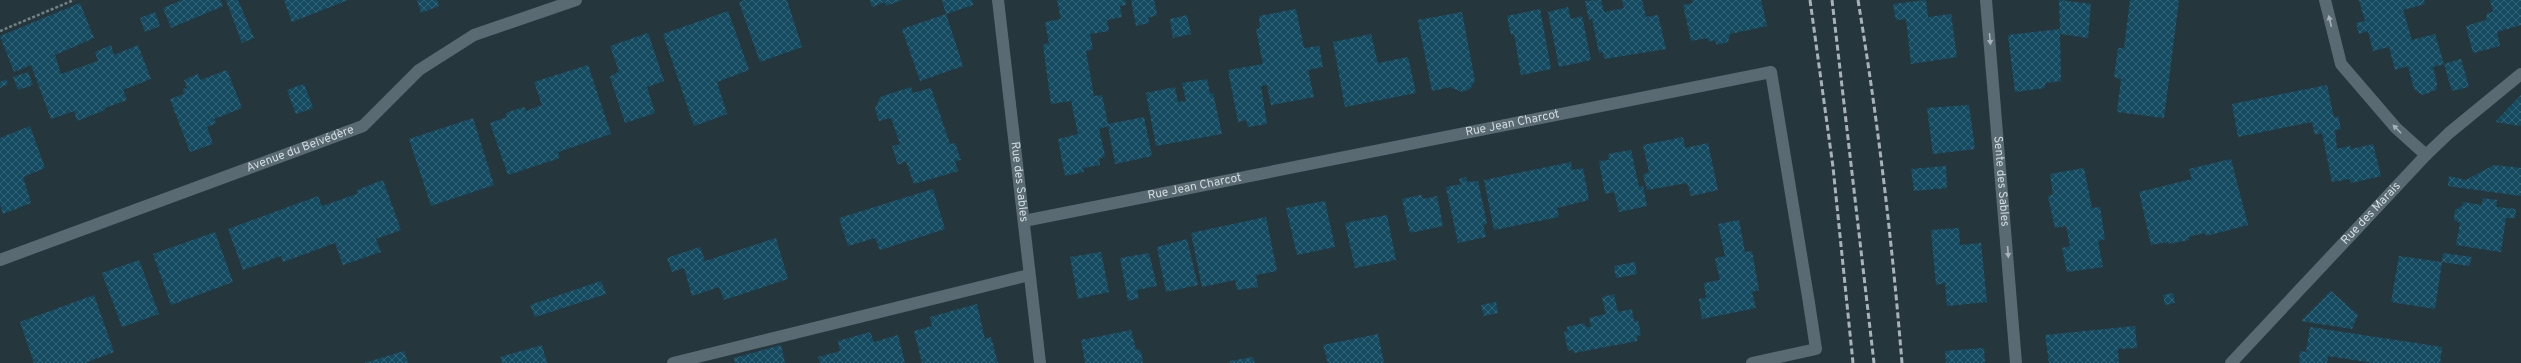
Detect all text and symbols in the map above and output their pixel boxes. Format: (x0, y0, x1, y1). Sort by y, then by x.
one-way arrow (2327, 15, 2333, 27)
one-way arrow (1987, 33, 1993, 45)
street label: Rue Jean Charcot (1464, 106, 1561, 141)
street label: Avenue du Belvédère (244, 122, 356, 176)
one-way arrow (2392, 124, 2402, 134)
street label: Sente des Sables (1989, 135, 2013, 227)
street label: Rue des Sables (1006, 141, 1032, 223)
street label: Rue Jean Charcot (1146, 170, 1243, 204)
street label: Rue des Marais (2338, 179, 2405, 248)
one-way arrow (2004, 246, 2011, 258)

